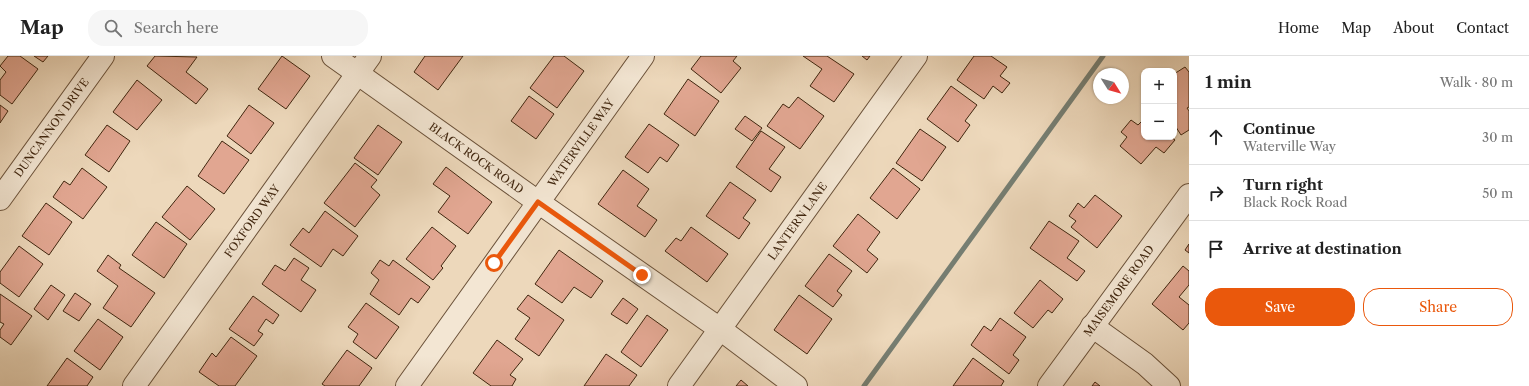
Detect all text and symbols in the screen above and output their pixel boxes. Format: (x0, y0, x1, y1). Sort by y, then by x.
search box (88, 10, 368, 46)
text: Map (20, 16, 64, 39)
icon: search (102, 17, 124, 39)
text: Search here (134, 18, 219, 37)
text: Home (1278, 19, 1319, 37)
text: Map (1341, 19, 1371, 37)
text: About (1393, 19, 1434, 37)
text: Contact (1456, 19, 1509, 37)
north arrow (1093, 68, 1129, 104)
map controls (1141, 68, 1177, 140)
button: + (1141, 68, 1177, 104)
text: 1 min (1205, 72, 1252, 92)
text: Walk · 80 m (1440, 74, 1513, 90)
street label: DUNCANNON DRIVE (11, 75, 92, 180)
street label: WATERVILLE WAY (544, 96, 617, 190)
button: − (1141, 104, 1177, 140)
text: Continue (1243, 119, 1315, 138)
street label: BLACK ROCK ROAD (426, 120, 527, 197)
icon: ahead (1205, 126, 1227, 148)
text: 30 m (1482, 129, 1513, 145)
text: Waterville Way (1243, 138, 1336, 154)
text: Turn right (1243, 175, 1323, 194)
street label: LANTERN LANE (765, 179, 830, 263)
street label: FOXFORD WAY (221, 181, 283, 260)
icon: right (1205, 182, 1227, 204)
text: 50 m (1482, 185, 1513, 201)
text: Black Rock Road (1243, 194, 1347, 210)
icon: arrive (1205, 238, 1227, 260)
text: Arrive at destination (1243, 239, 1402, 258)
street label: MAISEMORE ROAD (1081, 242, 1157, 339)
route start (485, 254, 503, 272)
route end (633, 266, 651, 284)
button: Save (1205, 288, 1355, 326)
button: Share (1363, 288, 1513, 326)

